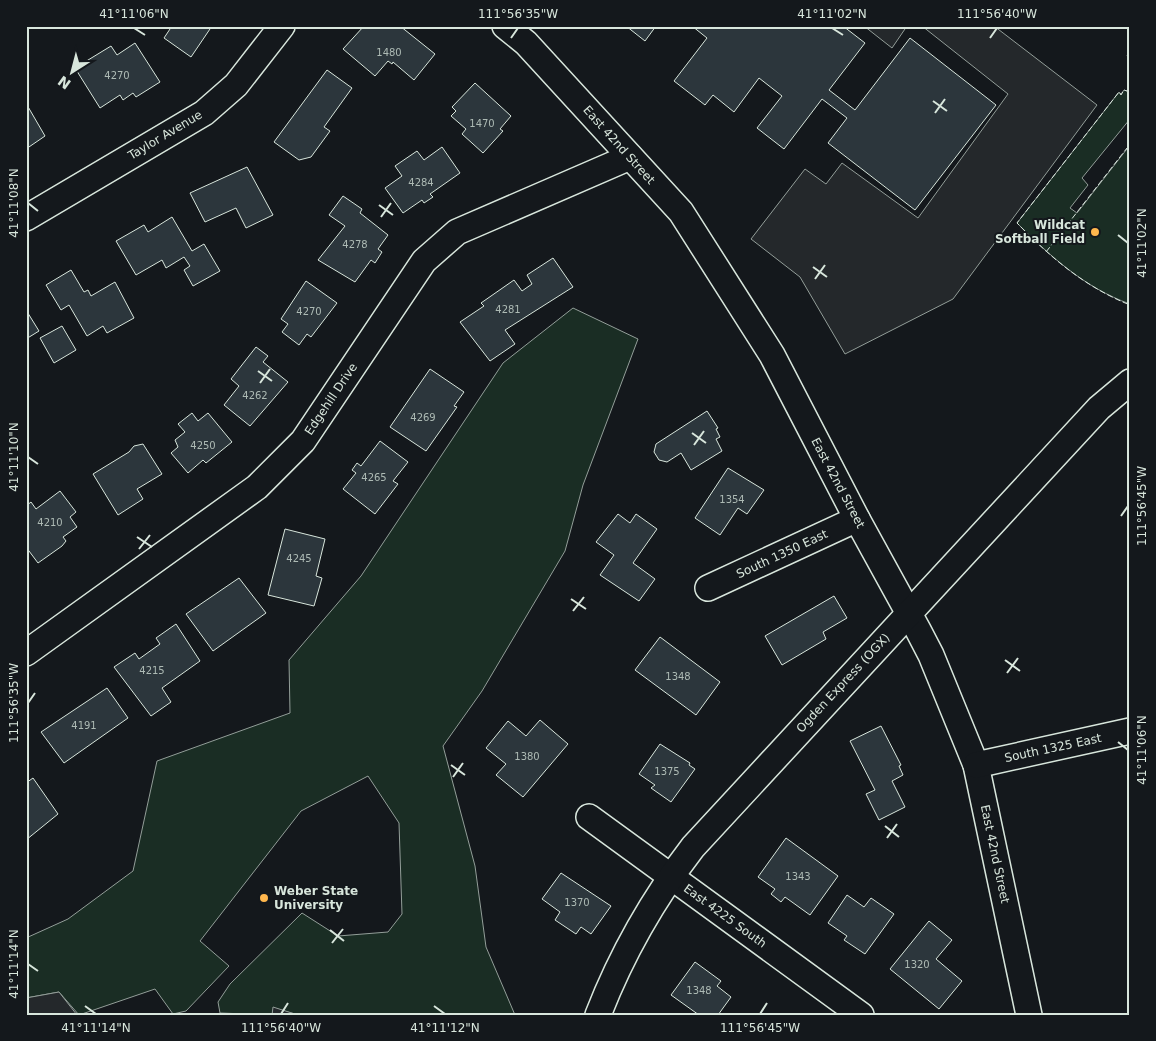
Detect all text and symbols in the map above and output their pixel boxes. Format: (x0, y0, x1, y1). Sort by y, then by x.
text: 41°11'06"N (99, 7, 169, 21)
text: 111°56'35"W (478, 7, 558, 21)
text: 41°11'02"N (797, 7, 867, 21)
text: 111°56'40"W (957, 7, 1037, 21)
house number: 1480 (376, 47, 402, 58)
north arrow (48, 48, 98, 98)
house number: 4270 (104, 70, 130, 81)
text: N (55, 73, 74, 92)
street label: East 42nd Street (580, 103, 658, 187)
street label: Taylor Avenue (125, 107, 205, 163)
house number: 1470 (469, 118, 495, 129)
text: 41°11'08"N (7, 168, 21, 238)
house number: 4284 (408, 177, 434, 188)
text: 41°11'02"N (1135, 208, 1149, 278)
place label: Wildcat Softball Field (995, 218, 1085, 246)
marker: Wildcat Softball Field (1089, 226, 1101, 238)
house number: 4278 (342, 239, 368, 250)
house number: 4281 (495, 304, 521, 315)
house number: 4270 (296, 306, 322, 317)
street label: Edgehill Drive (302, 360, 360, 438)
house number: 4262 (242, 390, 268, 401)
house number: 4269 (410, 412, 436, 423)
text: 41°11'10"N (7, 422, 21, 492)
street label: East 42nd Street (808, 435, 868, 531)
house number: 4250 (190, 440, 216, 451)
text: 111°56'45"W (1135, 466, 1149, 546)
house number: 4265 (361, 472, 387, 483)
house number: 1354 (719, 494, 745, 505)
house number: 4210 (37, 517, 63, 528)
street label: South 1350 East (734, 527, 830, 581)
house number: 4245 (286, 553, 312, 564)
street label: Ogden Express (OGX) (793, 631, 893, 735)
text: 111°56'35"W (7, 663, 21, 743)
house number: 4215 (139, 665, 165, 676)
house number: 1348 (665, 671, 691, 682)
text: 41°11'06"N (1135, 715, 1149, 785)
house number: 4191 (71, 720, 97, 731)
street label: South 1325 East (1003, 731, 1103, 765)
house number: 1380 (514, 751, 540, 762)
house number: 1375 (654, 766, 680, 777)
street label: East 42nd Street (978, 803, 1012, 905)
house number: 1343 (785, 871, 811, 882)
street label: East 4225 South (681, 881, 769, 951)
place label: Weber State University (274, 884, 358, 912)
marker: Weber State University (258, 892, 270, 904)
house number: 1370 (564, 897, 590, 908)
text: 41°11'14"N (7, 929, 21, 999)
house number: 1320 (904, 959, 930, 970)
house number: 1348 (686, 985, 712, 996)
text: 41°11'14"N (61, 1021, 131, 1035)
text: 111°56'40"W (241, 1021, 321, 1035)
text: 41°11'12"N (410, 1021, 480, 1035)
text: 111°56'45"W (720, 1021, 800, 1035)

